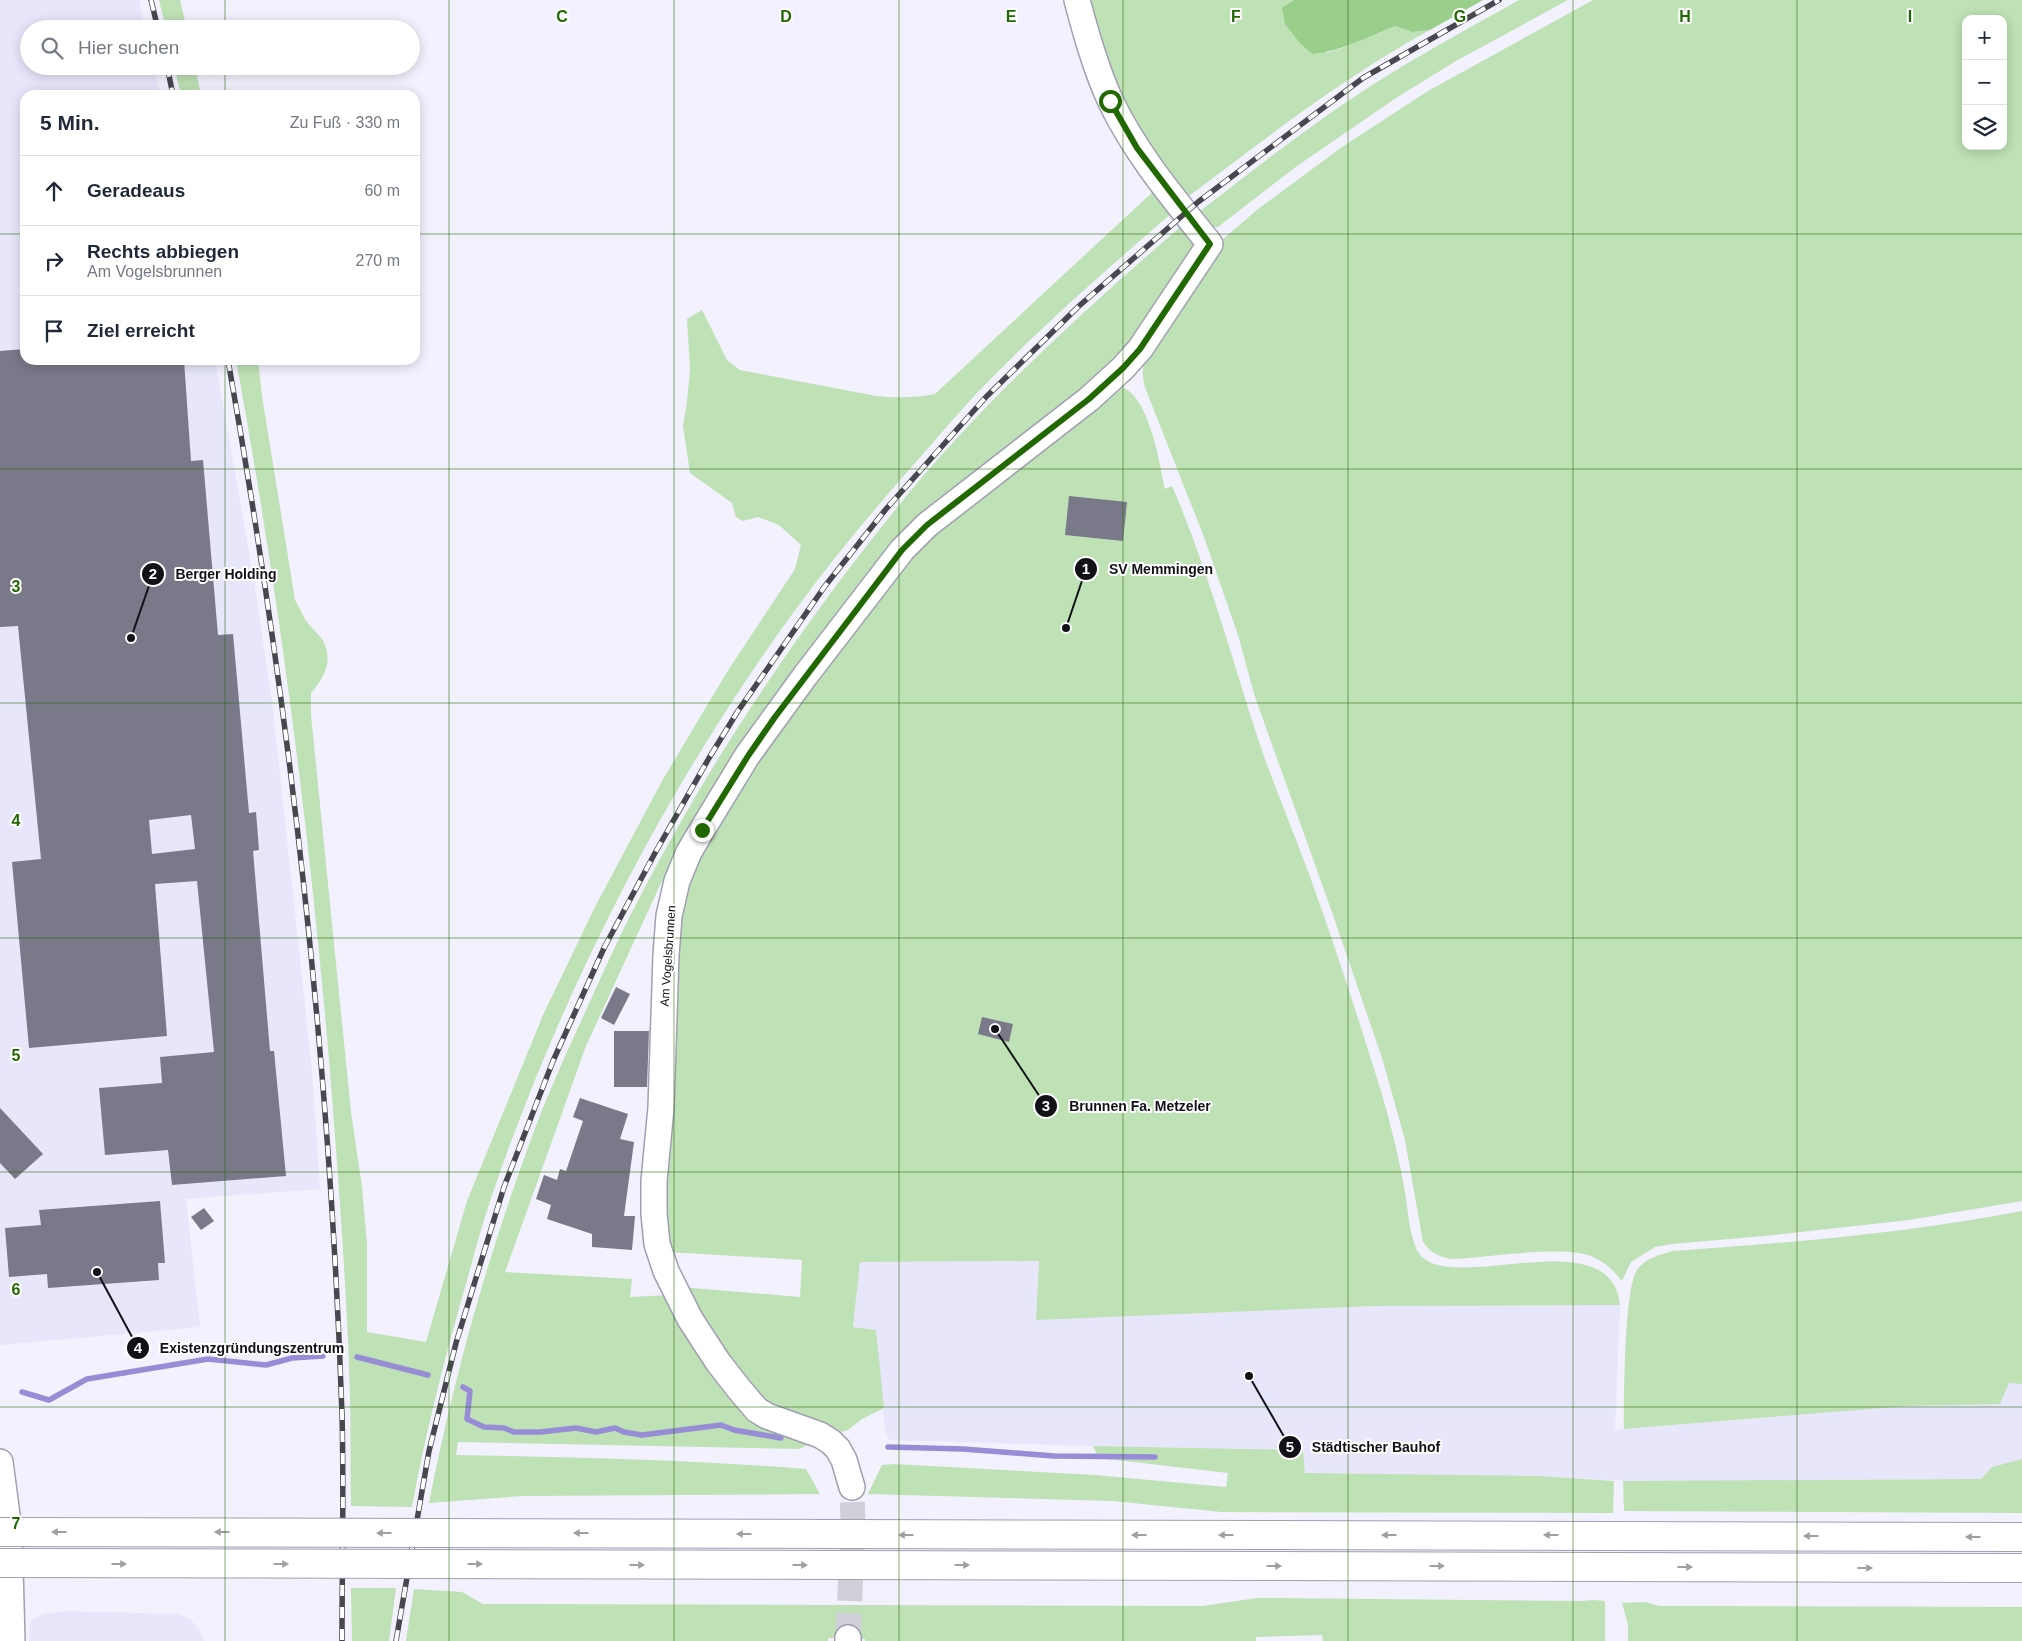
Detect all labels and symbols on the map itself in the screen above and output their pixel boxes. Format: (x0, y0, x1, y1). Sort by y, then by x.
text: C (556, 8, 568, 25)
text: D (780, 8, 792, 25)
text: E (1006, 8, 1017, 25)
text: F (1231, 8, 1241, 25)
text: G (1454, 8, 1466, 25)
text: H (1679, 8, 1691, 25)
text: I (1908, 8, 1912, 25)
route start (1099, 90, 1122, 113)
callout: SV Memmingen (1073, 555, 1223, 584)
callout: Berger Holding (141, 560, 287, 589)
text: 1 (1082, 560, 1090, 577)
text: SV Memmingen (1109, 561, 1213, 577)
text: 2 (149, 565, 157, 582)
text: Berger Holding (175, 566, 277, 582)
text: 3 (12, 578, 21, 595)
text: 4 (12, 812, 21, 829)
route end (691, 819, 714, 842)
street label: Am Vogelsbrunnen (657, 905, 679, 1007)
text: 5 (12, 1047, 21, 1064)
callout: Brunnen Fa. Metzeler (1034, 1091, 1220, 1120)
text: 3 (1042, 1097, 1050, 1114)
text: Brunnen Fa. Metzeler (1069, 1098, 1211, 1114)
text: 6 (12, 1281, 21, 1298)
callout: Existenzgründungszentrum (125, 1334, 355, 1363)
text: 4 (134, 1339, 143, 1356)
text: Existenzgründungszentrum (160, 1340, 344, 1356)
callout: Städtischer Bauhof (1277, 1433, 1450, 1462)
text: 5 (1286, 1438, 1294, 1455)
text: Städtischer Bauhof (1312, 1439, 1441, 1455)
text: 7 (12, 1515, 21, 1532)
one-way arrow (51, 1528, 67, 1536)
one-way arrow (214, 1528, 230, 1536)
one-way arrow (376, 1529, 392, 1537)
one-way arrow (573, 1529, 589, 1537)
one-way arrow (736, 1530, 752, 1538)
one-way arrow (898, 1531, 914, 1539)
one-way arrow (1131, 1531, 1147, 1539)
one-way arrow (1218, 1531, 1234, 1539)
one-way arrow (1380, 1531, 1396, 1539)
one-way arrow (1543, 1531, 1559, 1539)
one-way arrow (1803, 1532, 1819, 1540)
one-way arrow (1965, 1533, 1981, 1541)
one-way arrow (111, 1560, 127, 1568)
one-way arrow (273, 1560, 289, 1568)
one-way arrow (467, 1561, 483, 1569)
one-way arrow (630, 1561, 646, 1569)
one-way arrow (792, 1561, 808, 1569)
one-way arrow (955, 1562, 971, 1570)
one-way arrow (1266, 1562, 1282, 1570)
one-way arrow (1429, 1562, 1445, 1570)
one-way arrow (1677, 1563, 1693, 1571)
one-way arrow (1857, 1564, 1873, 1572)

